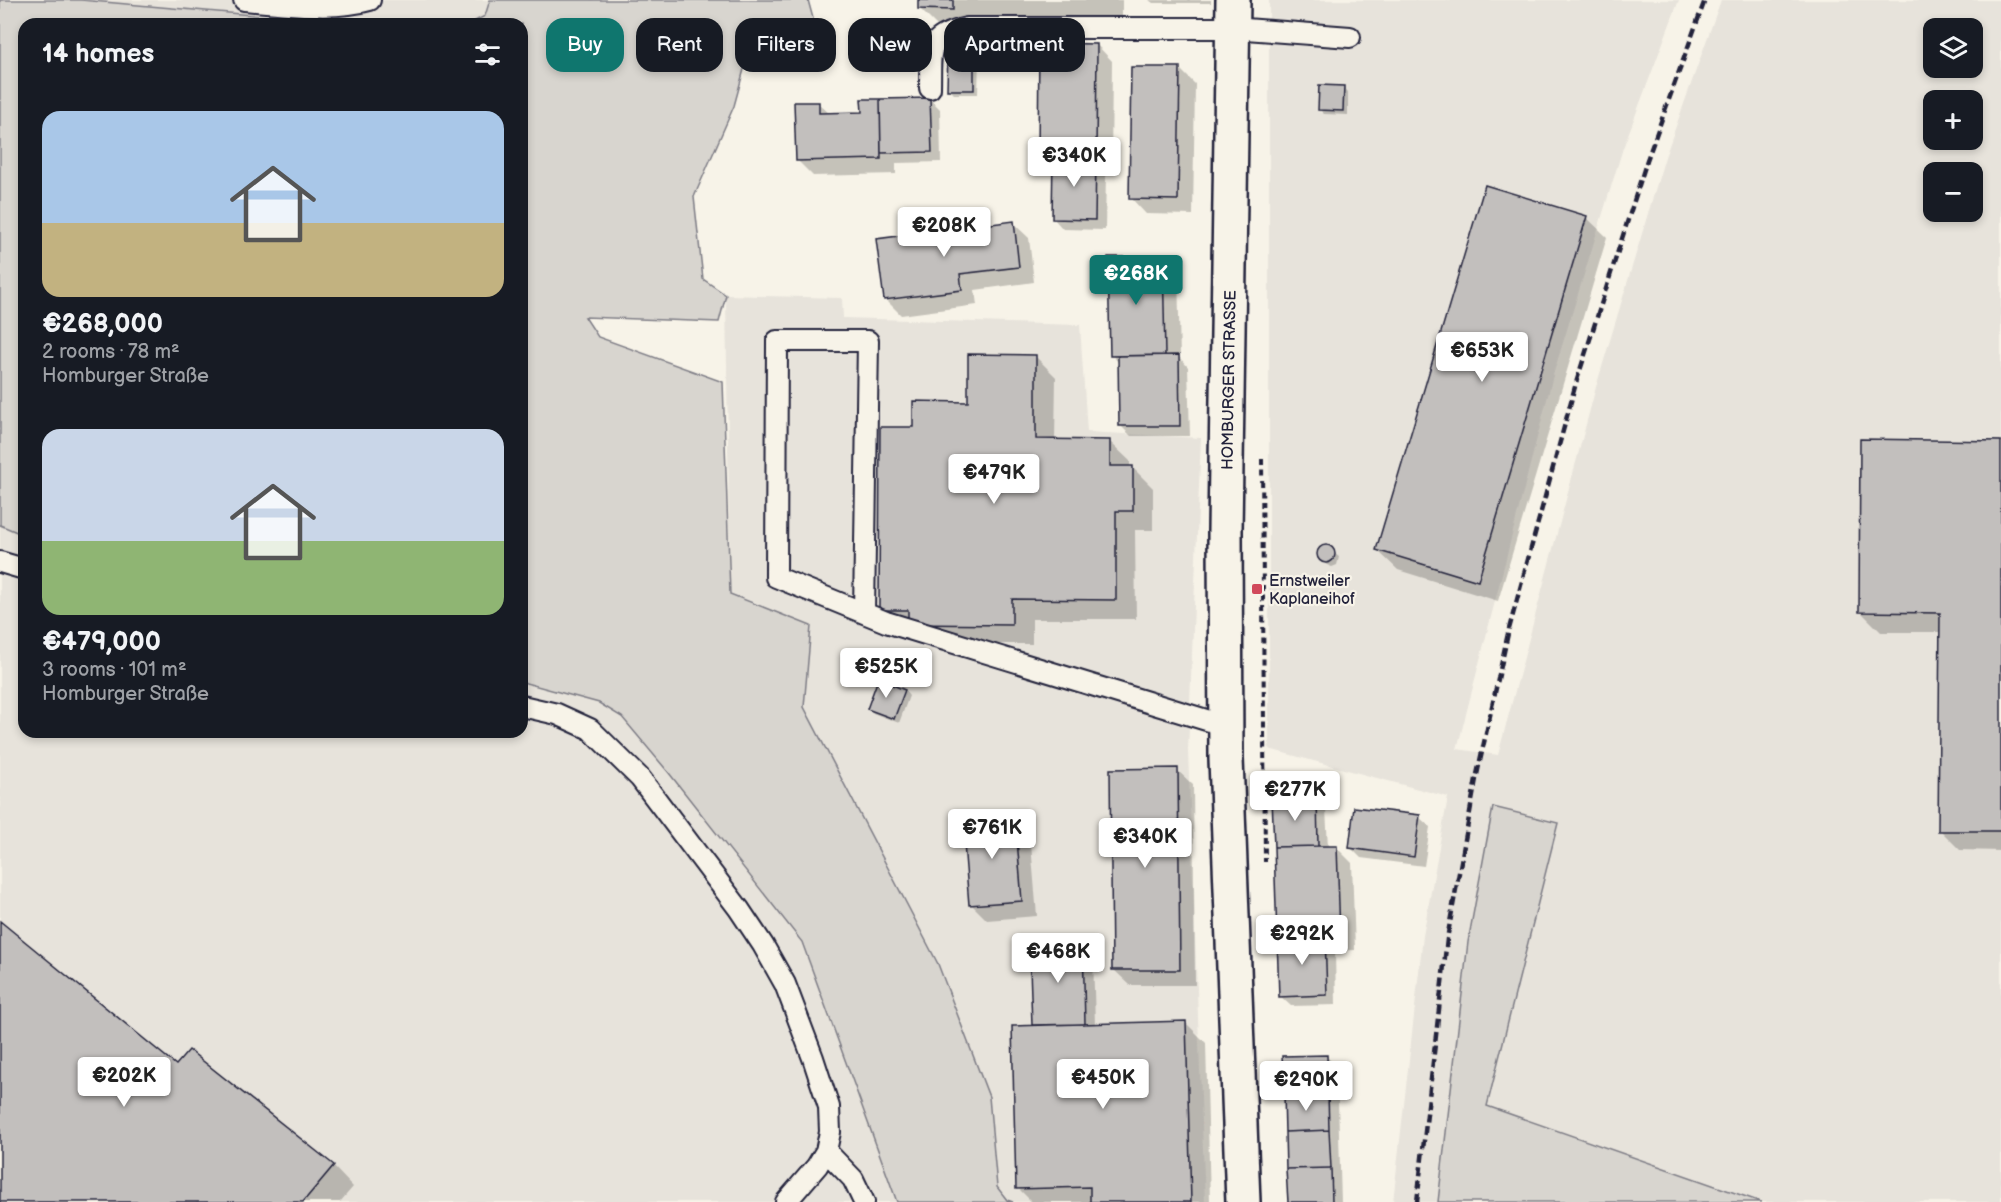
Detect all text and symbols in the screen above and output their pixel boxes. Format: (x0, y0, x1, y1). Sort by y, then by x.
chip: Buy (546, 18, 624, 72)
chip: Rent (636, 18, 723, 72)
chip: Filters (735, 18, 836, 72)
chip: New (848, 18, 932, 72)
chip: Apartment (944, 18, 1085, 72)
map controls (1923, 18, 1983, 222)
button: layers (1923, 18, 1983, 78)
icon: filters (471, 38, 504, 71)
text: 14 homes (42, 39, 154, 70)
button: + (1923, 90, 1983, 150)
pin: €340K (1032, 137, 1116, 188)
text: €340K (1042, 144, 1106, 168)
icon: home (219, 150, 327, 258)
button: − (1923, 162, 1983, 222)
pin: €208K (902, 207, 986, 258)
text: €208K (912, 214, 976, 238)
pin: €268K (1094, 255, 1178, 306)
text: €268K (1104, 262, 1168, 286)
street label: HOMBURGER STRASSE (1218, 290, 1241, 470)
text: €268,000 (42, 309, 163, 340)
pin: €653K (1440, 332, 1524, 383)
text: €653K (1450, 339, 1514, 363)
text: 2 rooms · 78 m² (42, 340, 180, 364)
text: Homburger Straße (42, 364, 209, 388)
pin: €479K (952, 454, 1036, 505)
text: €479K (962, 461, 1026, 485)
icon: home (219, 468, 327, 576)
place label: Ernstweiler Kaplaneihof (1269, 572, 1355, 609)
marker: Ernstweiler Kaplaneihof (1250, 582, 1264, 596)
text: €479,000 (42, 627, 161, 658)
pin: €525K (844, 648, 928, 699)
text: €525K (854, 655, 918, 679)
text: 3 rooms · 101 m² (42, 658, 187, 682)
text: Homburger Straße (42, 682, 209, 706)
pin: €277K (1253, 771, 1337, 822)
text: €277K (1264, 778, 1326, 802)
pin: €761K (950, 809, 1034, 860)
text: €761K (962, 816, 1022, 840)
pin: €340K (1103, 818, 1187, 869)
text: €340K (1113, 825, 1177, 849)
pin: €292K (1260, 915, 1344, 966)
text: €292K (1270, 922, 1334, 946)
pin: €468K (1016, 933, 1100, 984)
text: €468K (1026, 940, 1090, 964)
pin: €202K (82, 1057, 166, 1108)
pin: €450K (1061, 1059, 1145, 1110)
pin: €290K (1264, 1061, 1348, 1112)
text: €202K (92, 1064, 156, 1088)
text: €450K (1071, 1066, 1135, 1090)
text: €290K (1274, 1068, 1338, 1092)

